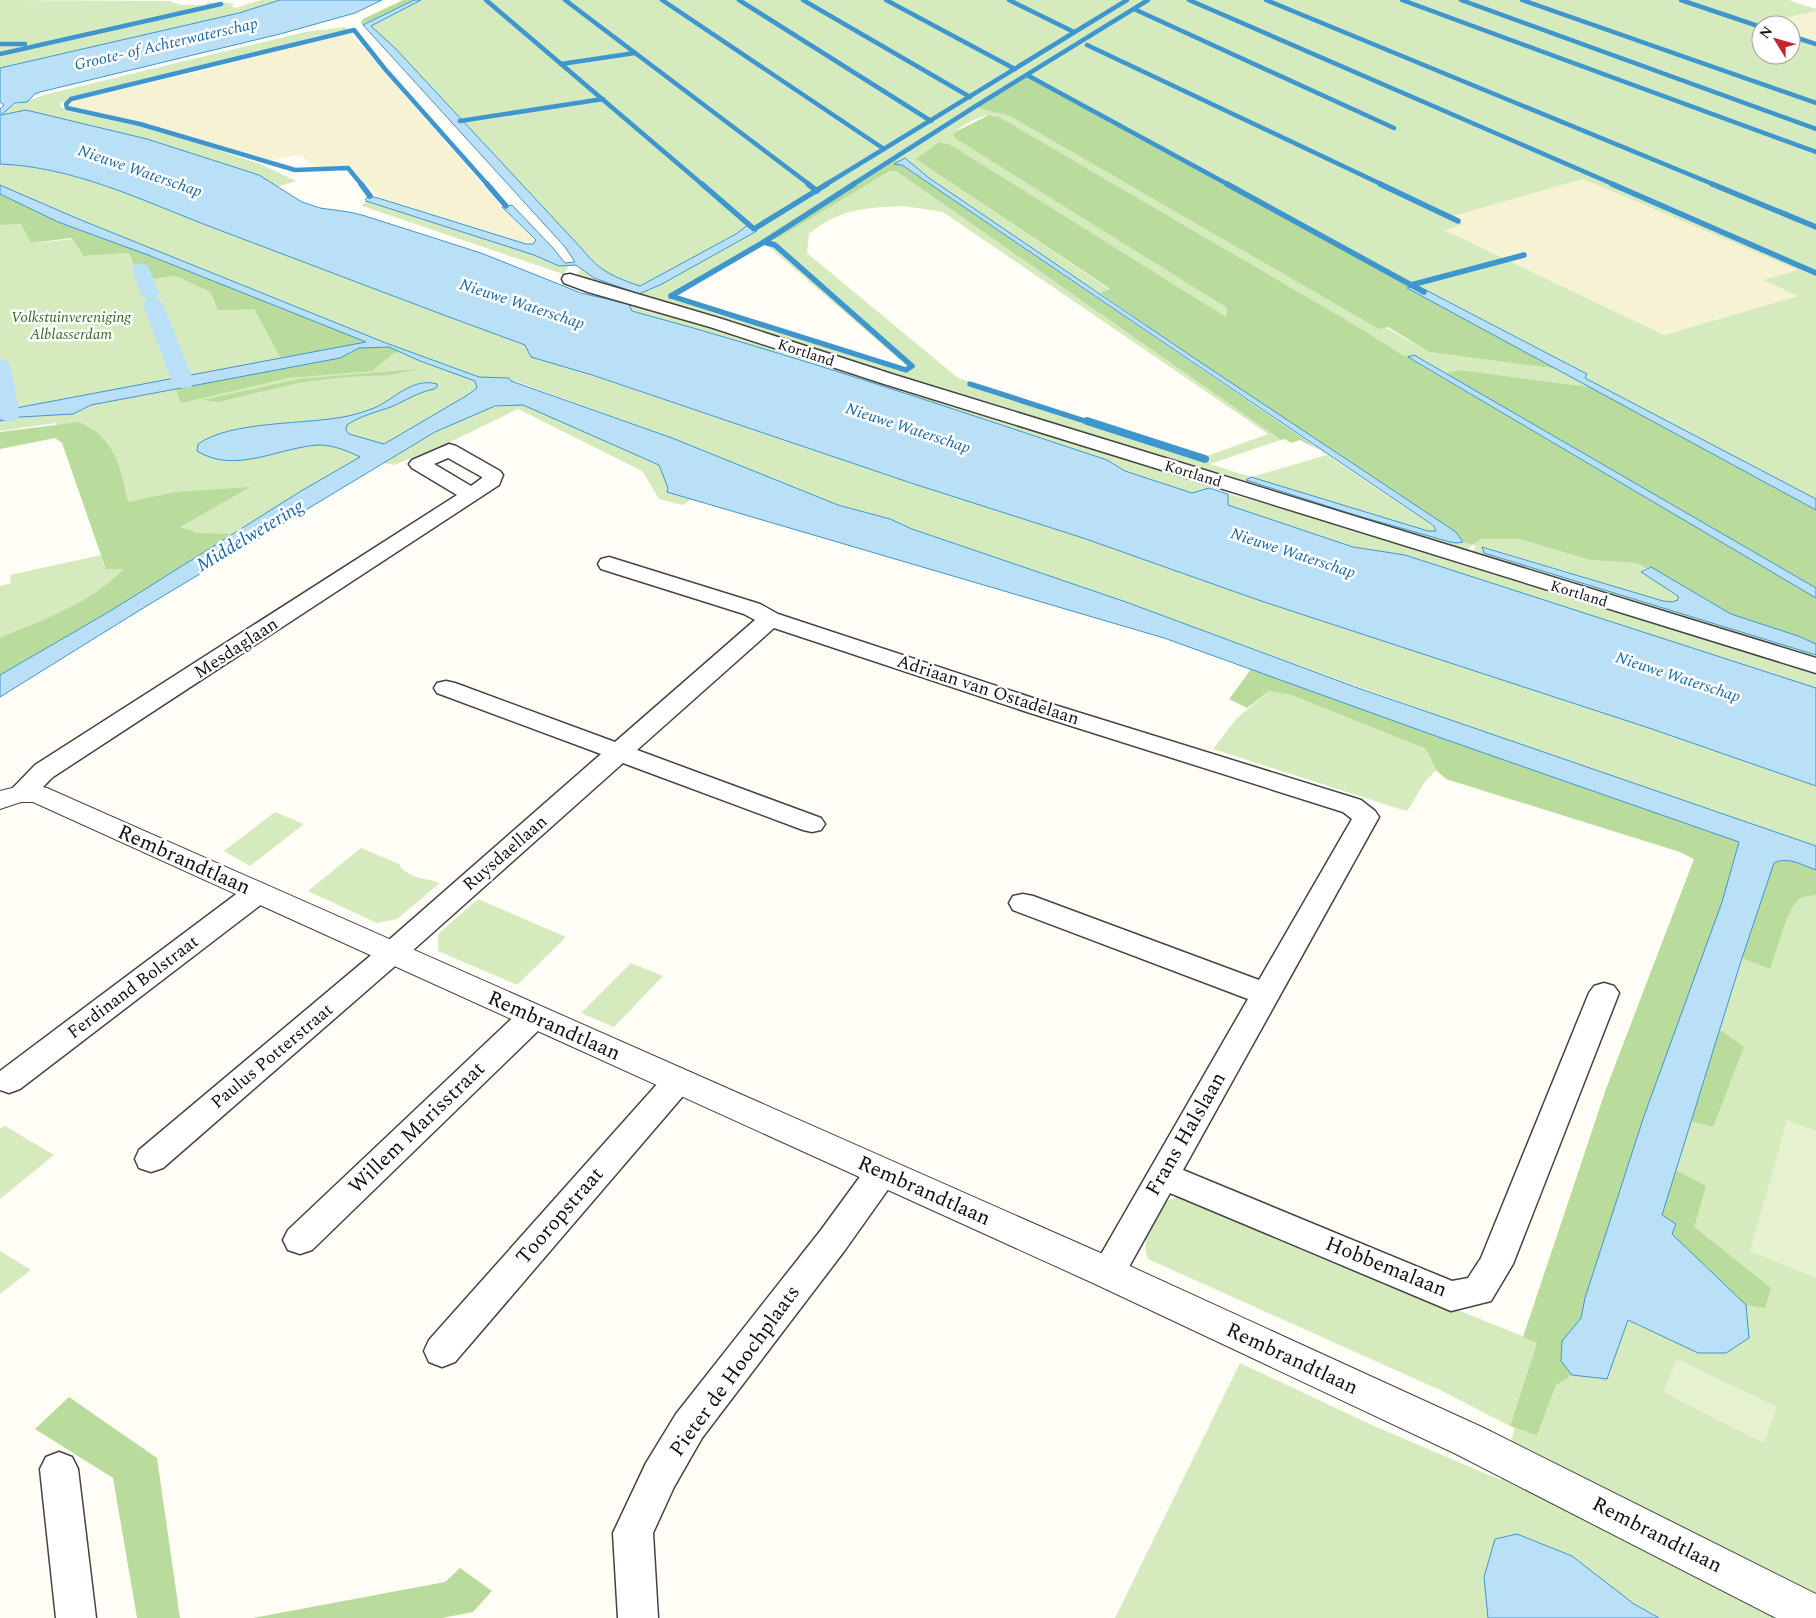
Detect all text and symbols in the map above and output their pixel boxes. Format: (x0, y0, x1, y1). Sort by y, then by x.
water label: Groote- of Achterwaterschap (72, 11, 260, 77)
north arrow (1751, 15, 1801, 65)
text: N (1754, 22, 1778, 43)
water label: Nieuwe Waterschap (74, 138, 206, 204)
water label: Nieuwe Waterschap (456, 272, 588, 336)
park label: Volkstuinvereniging Alblasserdam (11, 306, 132, 346)
street label: Kortland (775, 333, 837, 373)
water label: Nieuwe Waterschap (842, 396, 974, 460)
street label: Kortland (1162, 454, 1224, 494)
water label: Middelwetering (191, 492, 310, 580)
water label: Nieuwe Waterschap (1227, 521, 1359, 585)
street label: Kortland (1548, 574, 1610, 614)
street label: Mesdaglaan (189, 611, 283, 685)
water label: Nieuwe Waterschap (1612, 645, 1744, 709)
street label: Adriaan van Ostadelaan (893, 648, 1083, 732)
street label: Ruysdaellaan (457, 808, 553, 898)
street label: Rembrandtlaan (112, 816, 256, 904)
street label: Ferdinand Bolstraat (61, 928, 205, 1046)
street label: Rembrandtlaan (482, 982, 626, 1070)
street label: Paulus Potterstraat (205, 997, 339, 1115)
street label: Willem Marisstraat (341, 1054, 493, 1202)
street label: Frans Halslaan (1137, 1066, 1235, 1202)
street label: Rembrandtlaan (852, 1147, 996, 1235)
street label: Tooropstraat (508, 1160, 612, 1272)
street label: Hobbemalaan (1320, 1228, 1452, 1306)
street label: Pieter de Hoochplaats (662, 1278, 808, 1464)
street label: Rembrandtlaan (1221, 1314, 1363, 1404)
street label: Rembrandtlaan (1586, 1488, 1728, 1582)

